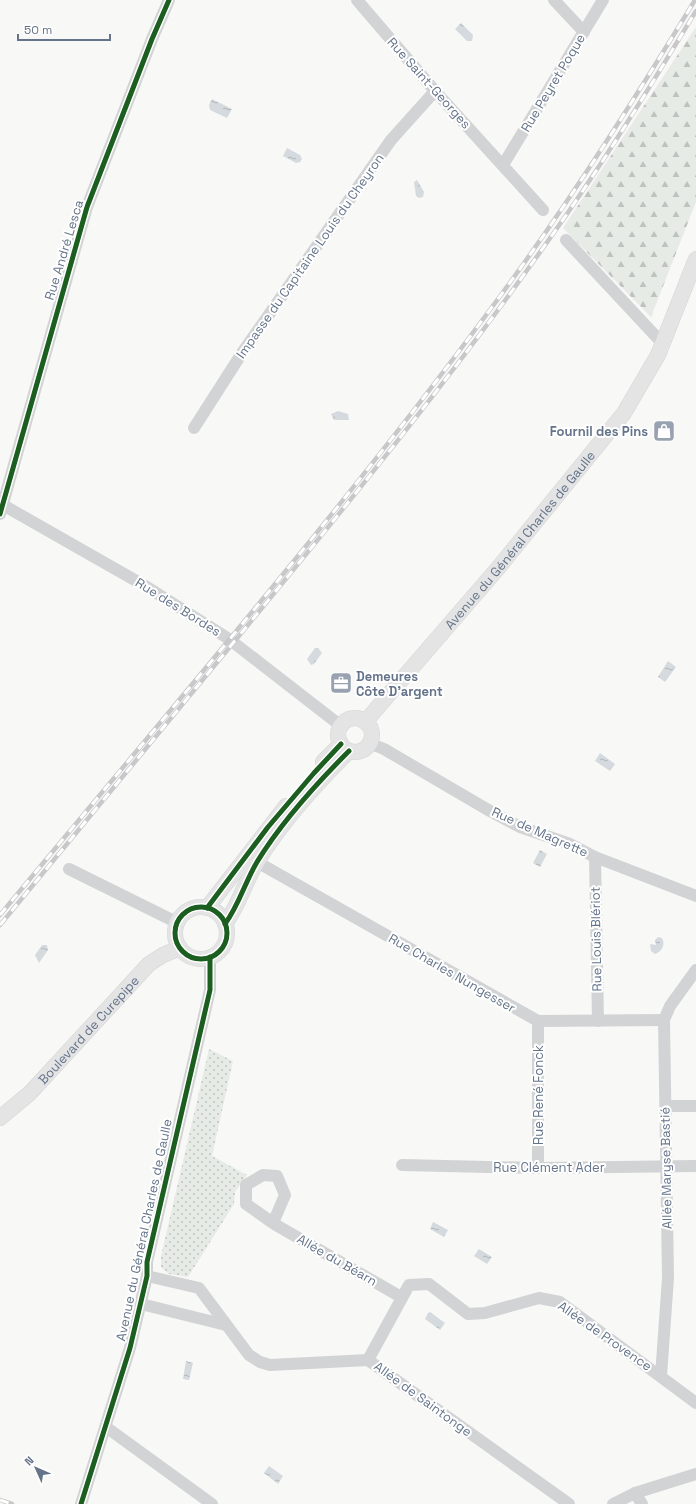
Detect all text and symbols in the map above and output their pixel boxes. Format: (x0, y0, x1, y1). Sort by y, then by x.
scale bar (18, 16, 110, 42)
text: 50 m (24, 22, 52, 38)
street label: Rue Peyret Poque (517, 31, 589, 135)
street label: Rue Saint-Georges (383, 34, 475, 132)
street label: Impasse du Capitaine Louis du Cheyron (232, 150, 388, 362)
street label: Rue André Lesca (41, 197, 87, 302)
shop icon: Fournil des Pins (651, 418, 677, 444)
place label: Fournil des Pins (550, 423, 648, 440)
street label: Avenue du Général Charles de Gaulle (441, 447, 599, 633)
street label: Rue des Bordes (132, 574, 224, 640)
place label: Demeures Côte D'argent (356, 668, 443, 700)
office icon: Demeures Côte D'argent (328, 670, 354, 696)
street label: Rue de Magrette (489, 803, 591, 861)
street label: Rue Louis Blériot (587, 886, 605, 992)
street label: Rue Charles Nungesser (385, 930, 519, 1016)
street label: Boulevard de Curepipe (34, 972, 143, 1088)
street label: Rue René Fonck (530, 1045, 547, 1145)
street label: Allée Maryse Bastié (656, 1107, 676, 1229)
street label: Avenue du Général Charles de Gaulle (112, 1117, 176, 1343)
street label: Rue Clément Ader (493, 1159, 605, 1176)
street label: Allée du Béarn (294, 1230, 380, 1290)
street label: Allée de Provence (555, 1297, 655, 1375)
street label: Allée de Saintonge (371, 1358, 475, 1440)
north arrow (16, 1448, 56, 1488)
text: N (21, 1453, 36, 1468)

